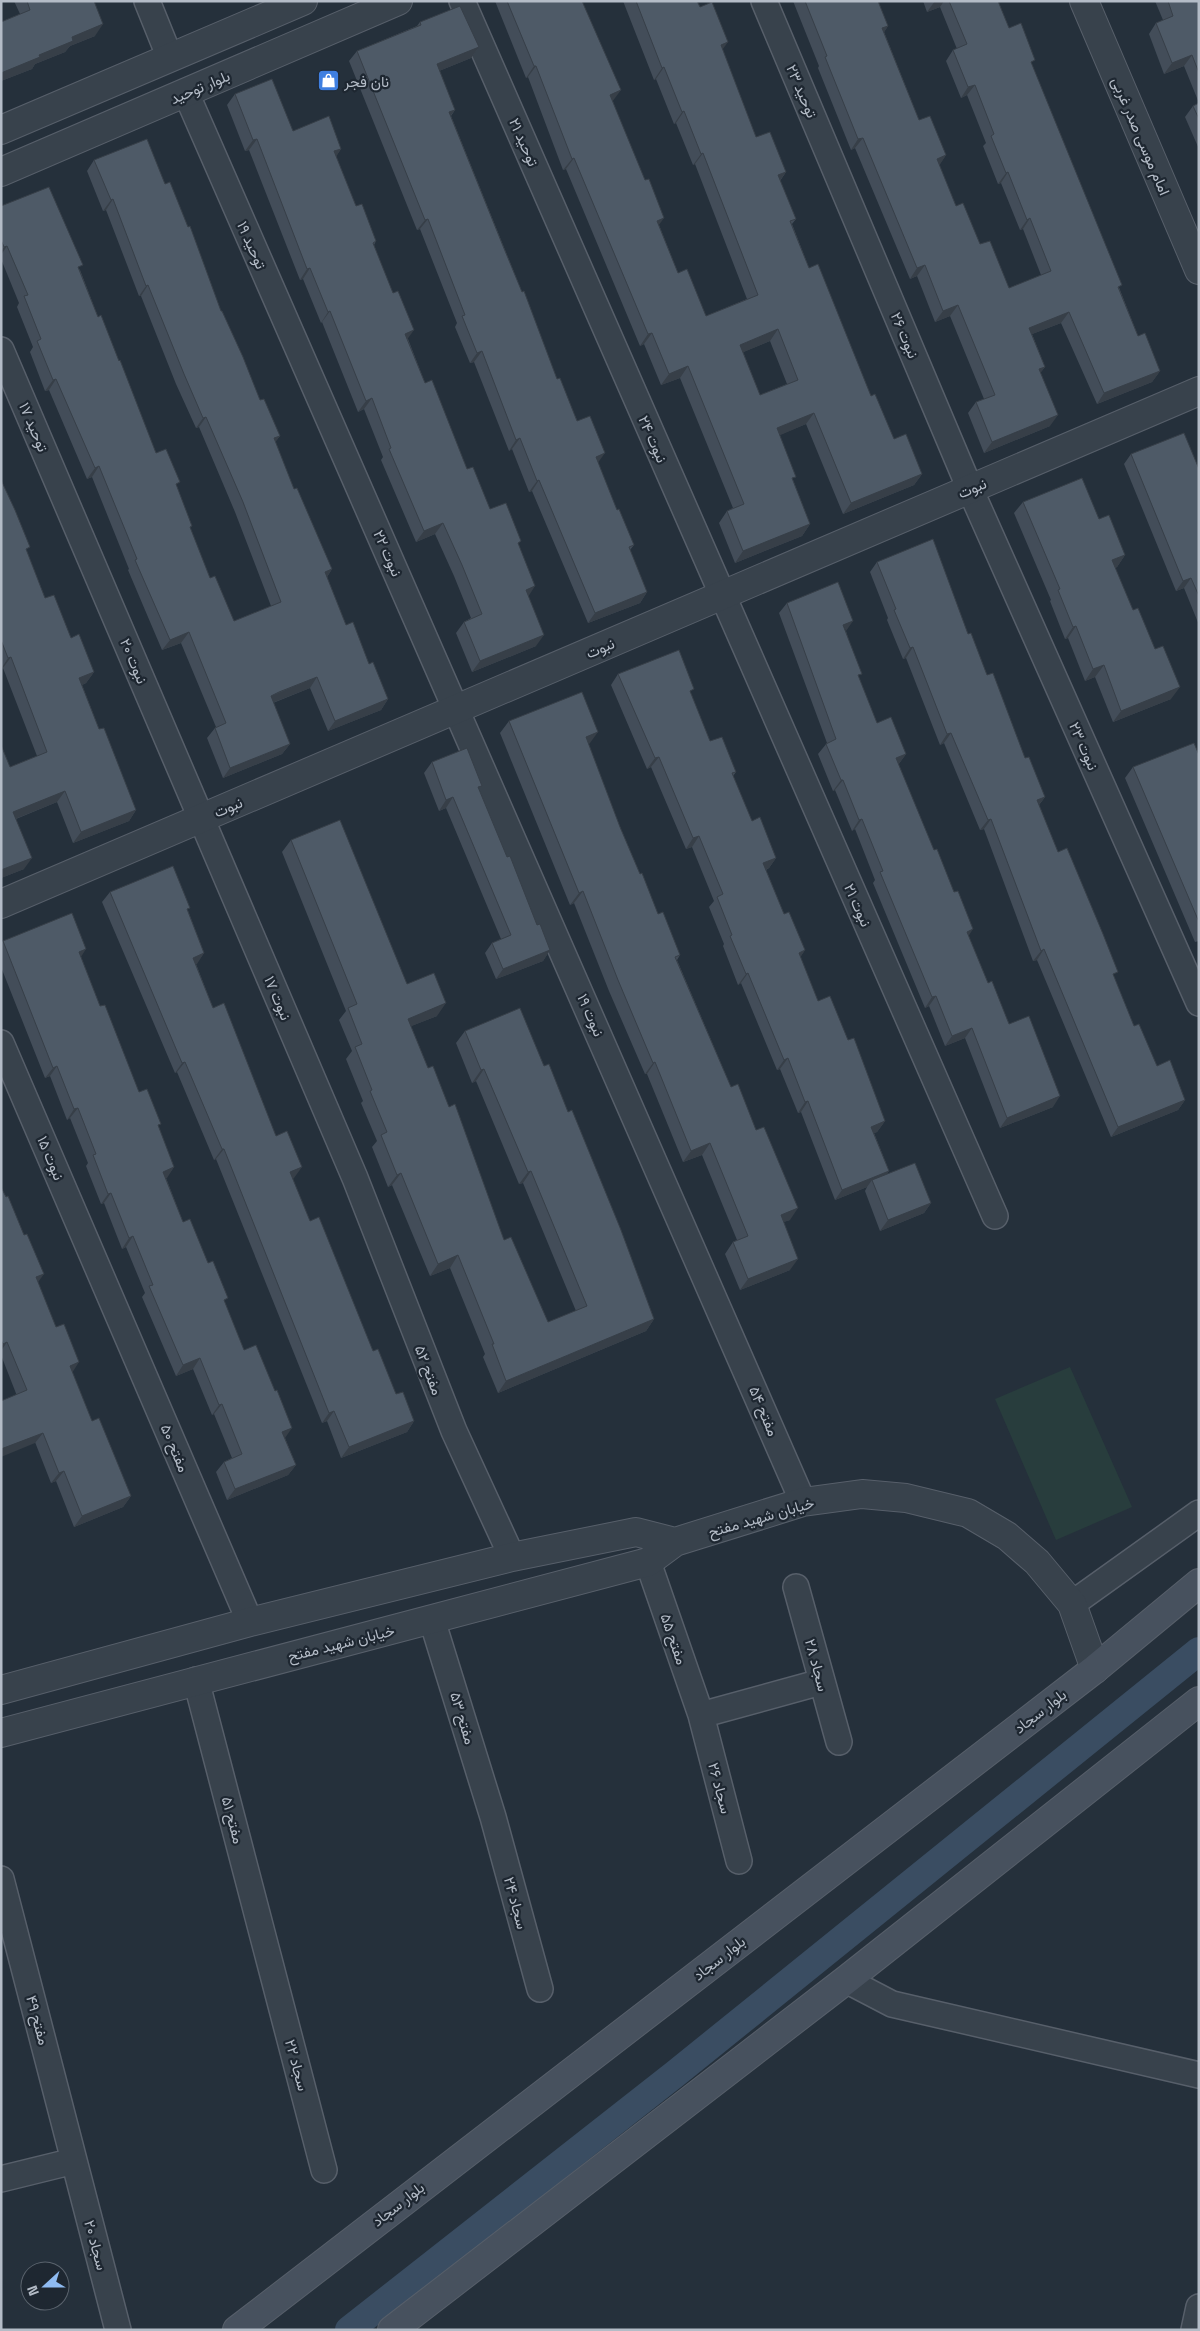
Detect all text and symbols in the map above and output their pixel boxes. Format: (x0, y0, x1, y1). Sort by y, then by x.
street label: توحید ۲۳ (782, 61, 822, 121)
street label: بلوار توحید (167, 66, 233, 108)
shop icon: نان فجر (316, 69, 340, 93)
place label: نان فجر (343, 72, 389, 91)
street label: امام موسی صدر غربی (1107, 74, 1174, 198)
street label: توحید ۲۱ (505, 115, 543, 169)
street label: توحید ۱۹ (233, 218, 271, 272)
street label: نبوت ۲۶ (887, 309, 923, 361)
street label: توحید ۱۷ (15, 399, 53, 455)
street label: نبوت ۲۴ (634, 413, 672, 465)
street label: نبوت (955, 474, 989, 502)
street label: نبوت ۲۲ (369, 527, 407, 579)
street label: نبوت (583, 634, 617, 662)
street label: نبوت ۲۰ (116, 636, 152, 686)
street label: نبوت ۲۳ (1065, 719, 1103, 773)
street label: نبوت (211, 793, 245, 821)
street label: نبوت ۲۱ (840, 880, 876, 930)
street label: نبوت ۱۷ (260, 973, 296, 1023)
street label: نبوت ۱۹ (573, 991, 609, 1039)
street label: نبوت ۱۵ (33, 1133, 69, 1183)
street label: مفتح ۵۲ (409, 1342, 447, 1398)
street label: مفتح ۵۴ (743, 1383, 783, 1440)
street label: مفتح ۵۰ (155, 1421, 194, 1476)
street label: خیابان شهید مفتح (706, 1493, 817, 1543)
street label: مفتح ۵۵ (655, 1611, 692, 1668)
street label: خیابان شهید مفتح (286, 1621, 397, 1667)
street label: سجاد ۲۸ (801, 1637, 833, 1694)
street label: بلوار سجاد (1010, 1685, 1070, 1737)
street label: مفتح ۵۳ (444, 1690, 480, 1747)
street label: سجاد ۲۶ (704, 1760, 736, 1816)
street label: مفتح ۵۱ (216, 1794, 248, 1846)
street label: سجاد ۲۴ (500, 1875, 532, 1931)
street label: بلوار سجاد (689, 1932, 749, 1984)
street label: مفتح ۴۹ (20, 1993, 54, 2048)
street label: سجاد ۲۲ (281, 2037, 313, 2093)
street label: بلوار سجاد (368, 2178, 428, 2230)
street label: سجاد ۲۰ (80, 2218, 112, 2272)
north arrow (20, 2261, 70, 2311)
text: N (23, 2283, 43, 2298)

